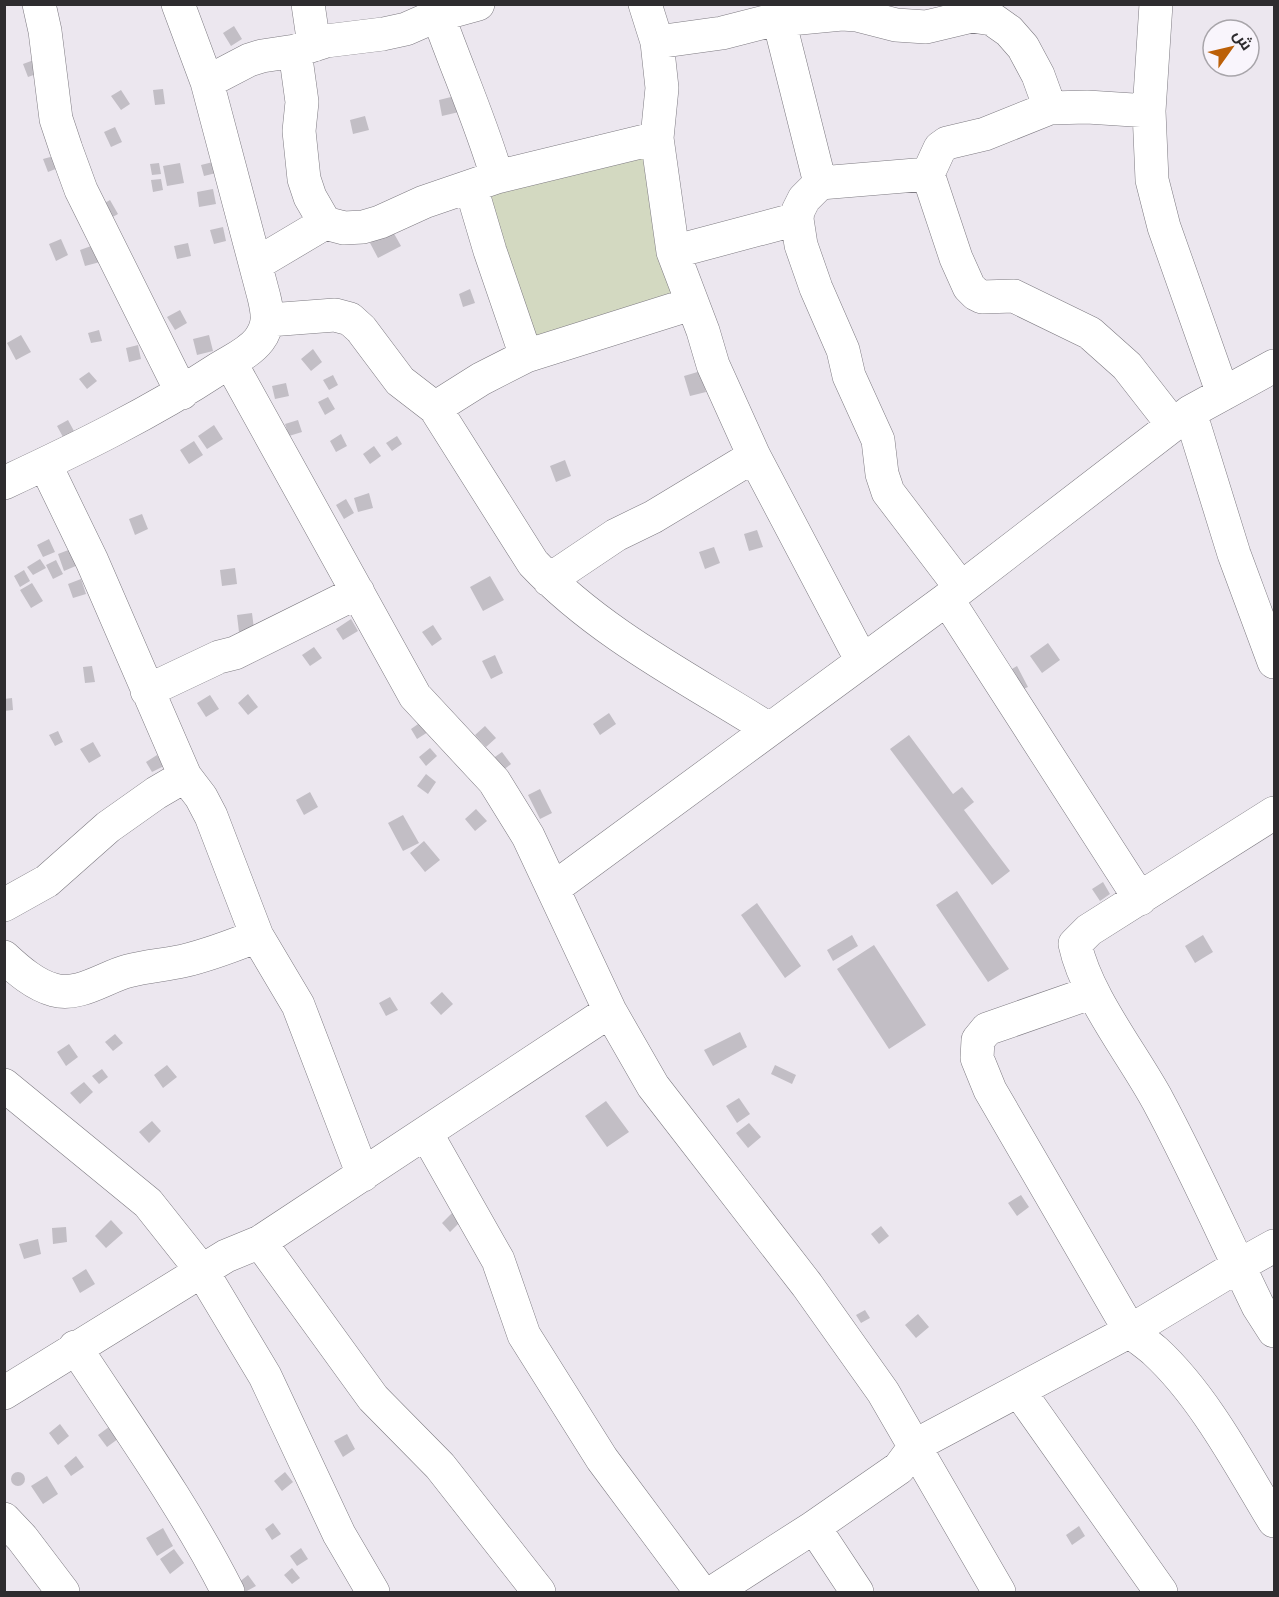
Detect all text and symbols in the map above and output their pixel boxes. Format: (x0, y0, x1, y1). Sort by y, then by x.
north arrow (1201, 18, 1261, 78)
text: ش (1228, 26, 1257, 55)

